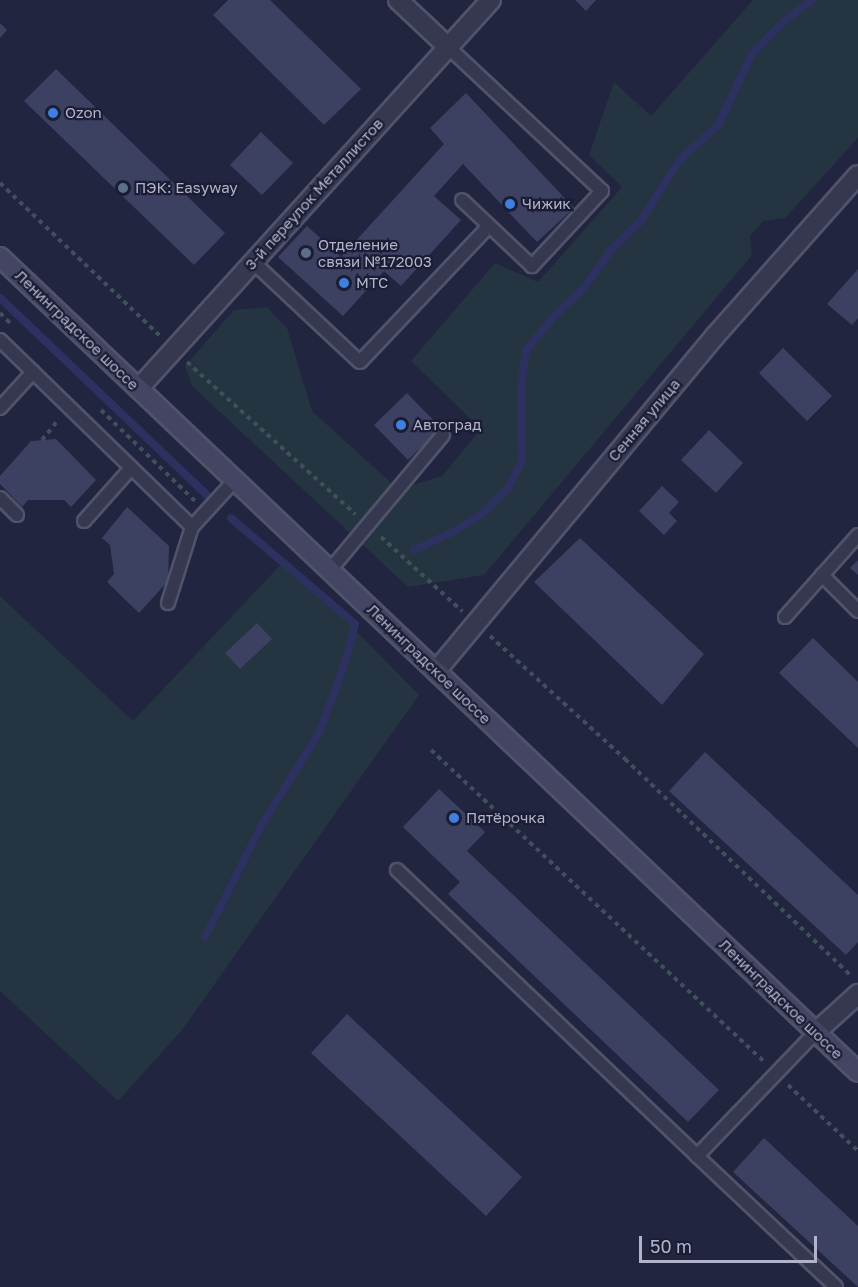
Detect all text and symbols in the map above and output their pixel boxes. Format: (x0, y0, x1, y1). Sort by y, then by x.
place label: Ozon (65, 104, 102, 122)
marker: Ozon (46, 106, 60, 120)
street label: 3-й переулок Металлистов (241, 115, 387, 273)
place label: ПЭК: Easyway (135, 179, 238, 197)
marker: ПЭК: Easyway (116, 181, 130, 195)
place label: Чижик (522, 195, 571, 213)
marker: Чижик (503, 197, 517, 211)
place label: Отделение связи №172003 (318, 235, 432, 270)
marker: Отделение связи №172003 (299, 246, 313, 260)
street label: Ленинградское шоссе (12, 266, 142, 394)
place label: МТС (356, 274, 388, 292)
marker: МТС (337, 276, 351, 290)
street label: Сенная улица (604, 375, 684, 465)
place label: Автоград (413, 416, 481, 434)
marker: Автоград (394, 418, 408, 432)
street label: Ленинградское шоссе (364, 600, 494, 728)
place label: Пятёрочка (466, 809, 545, 827)
marker: Пятёрочка (447, 811, 461, 825)
street label: Ленинградское шоссе (716, 935, 846, 1063)
scale bar (642, 1224, 820, 1262)
text: 50 m (650, 1235, 692, 1257)

